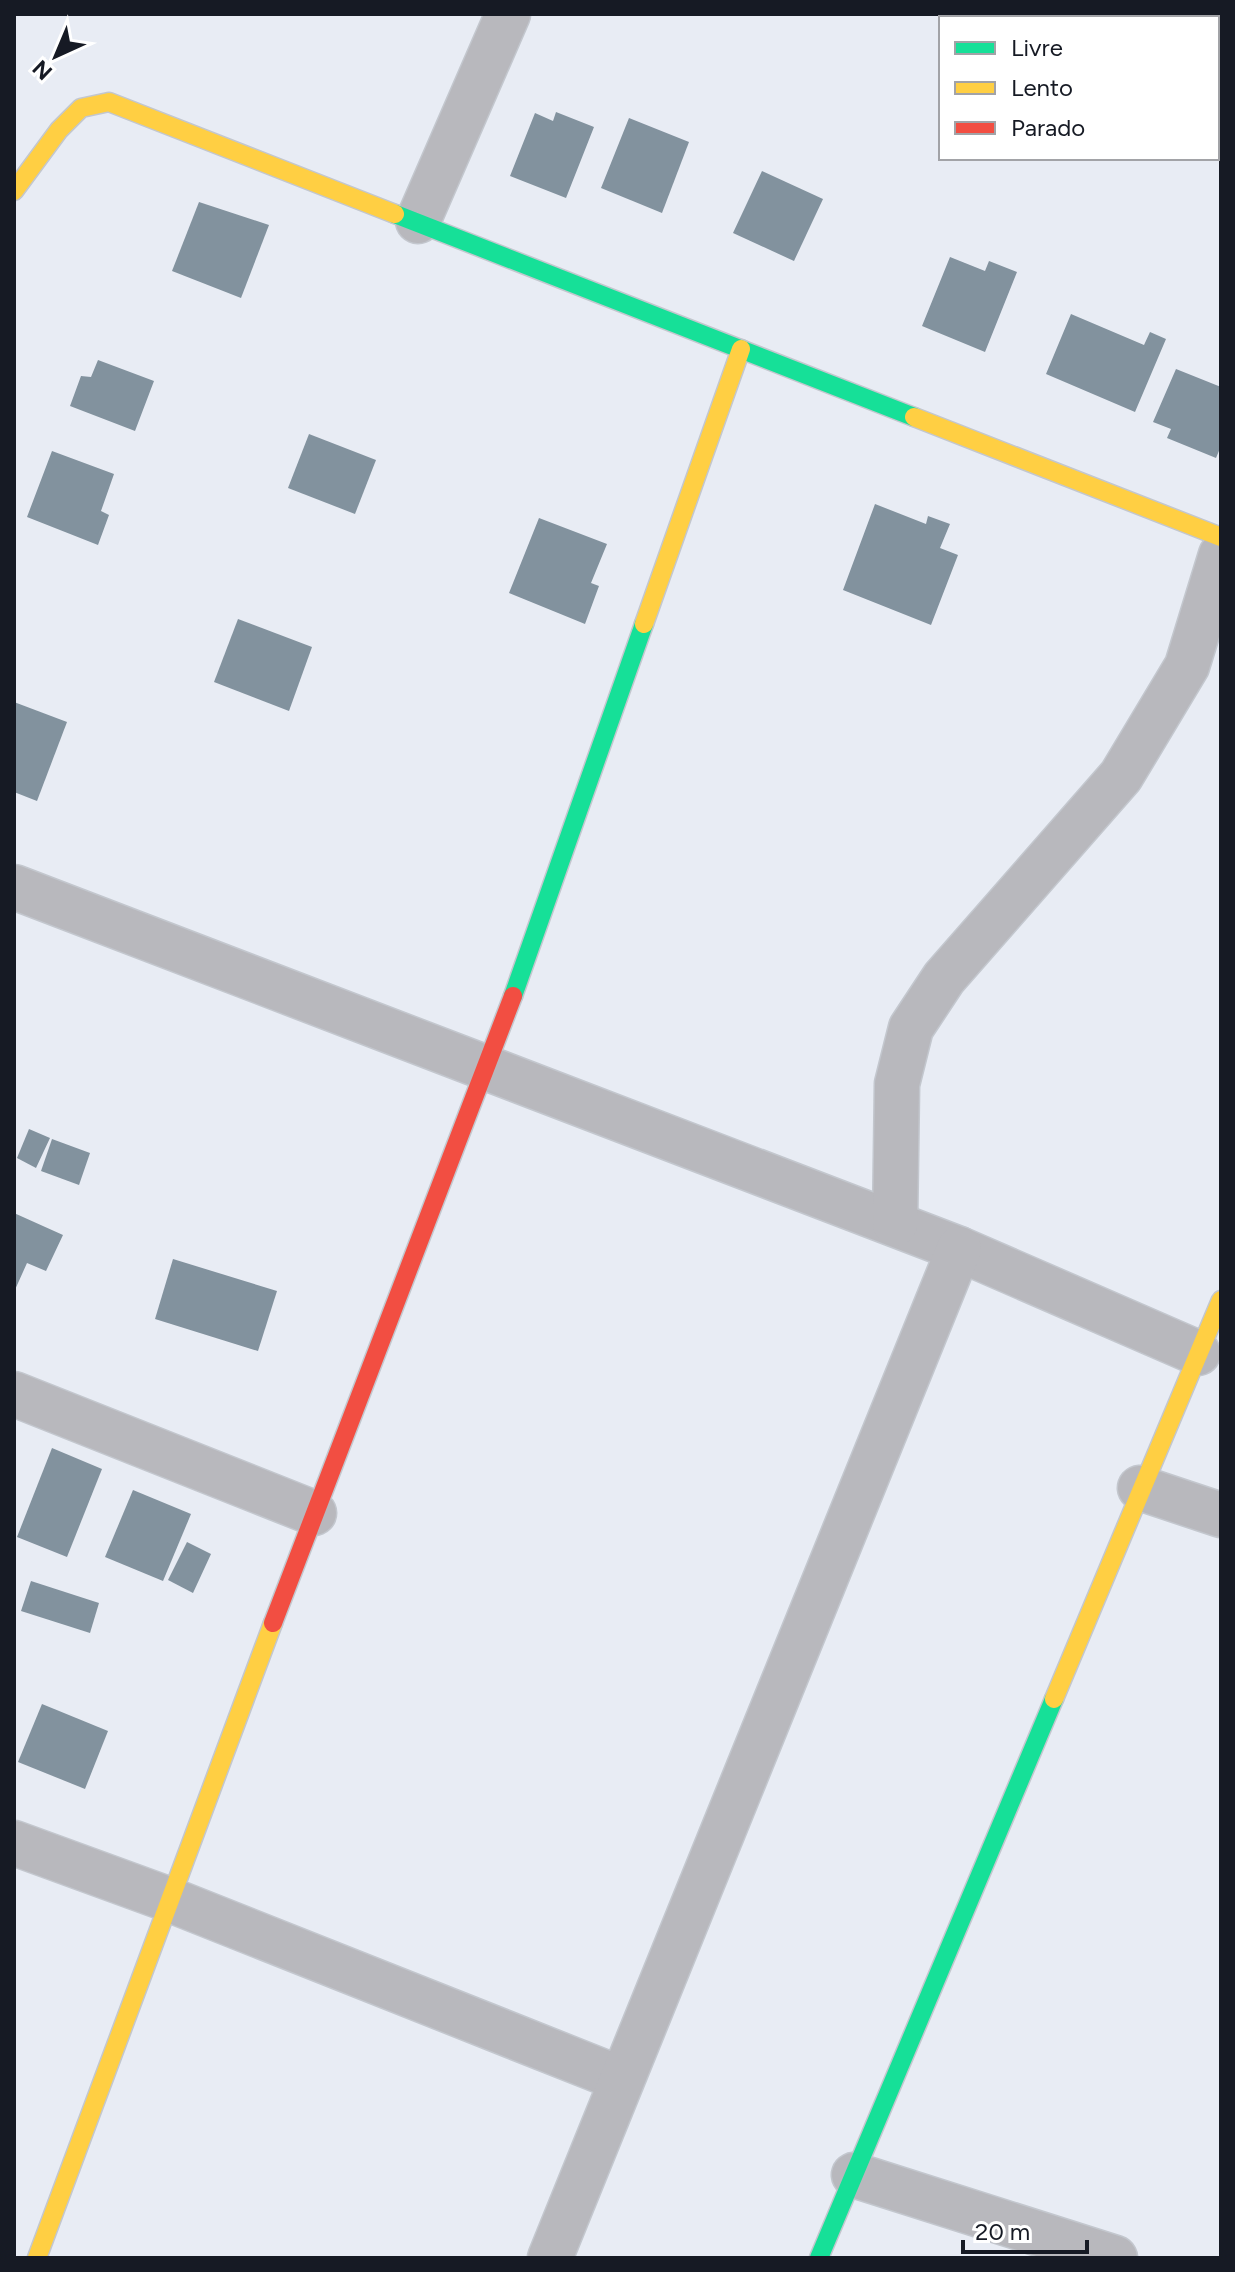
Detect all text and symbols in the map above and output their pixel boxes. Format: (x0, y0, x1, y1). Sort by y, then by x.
north arrow (16, 16, 96, 96)
legend (939, 16, 1219, 160)
text: Livre (1011, 33, 1063, 62)
text: N (27, 54, 58, 86)
text: Lento (1011, 73, 1073, 102)
text: Parado (1011, 113, 1085, 142)
scale bar (963, 2204, 1087, 2254)
text: 20 m (975, 2217, 1030, 2246)

